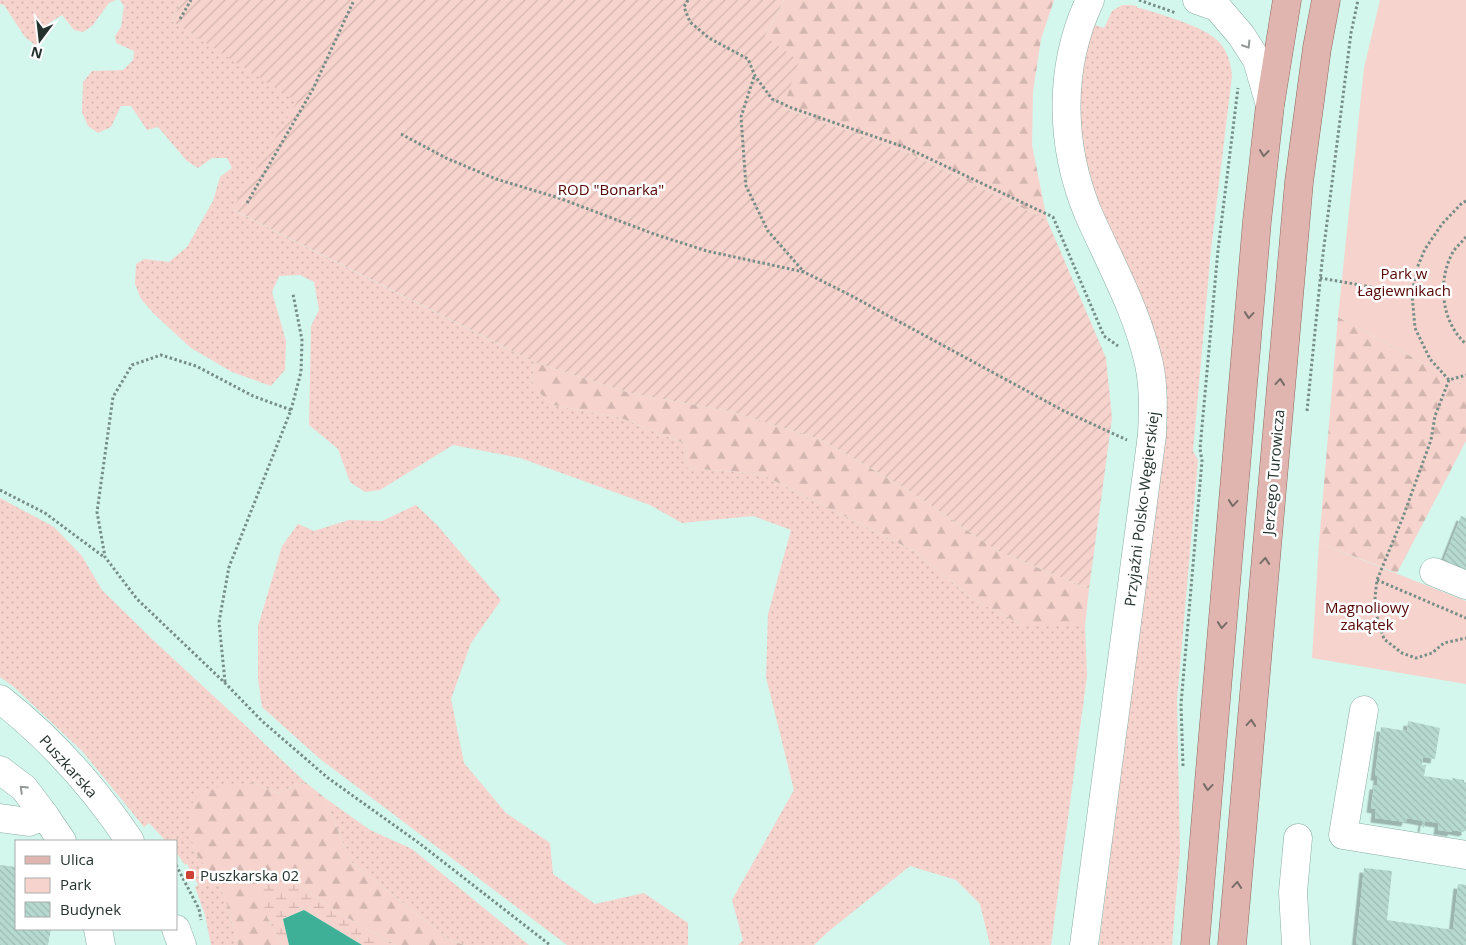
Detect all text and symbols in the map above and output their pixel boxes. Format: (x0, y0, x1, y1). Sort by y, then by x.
north arrow (15, 15, 65, 65)
one-way arrow (1241, 39, 1250, 49)
text: N (29, 42, 44, 64)
one-way arrow (1259, 149, 1270, 157)
park label: ROD "Bonarka" (558, 179, 664, 199)
park label: Park w Łagiewnikach (1357, 263, 1451, 300)
one-way arrow (1243, 311, 1254, 319)
one-way arrow (1275, 378, 1286, 386)
street label: Jerzego Turowicza (1257, 409, 1288, 537)
street label: Przyjaźni Polsko-Węgierskiej (1119, 410, 1163, 608)
one-way arrow (1228, 499, 1239, 507)
one-way arrow (1259, 557, 1270, 565)
park label: Magnoliowy zakątek (1325, 597, 1409, 634)
one-way arrow (1217, 622, 1228, 630)
one-way arrow (1246, 719, 1257, 727)
street label: Puszkarska (35, 730, 103, 802)
one-way arrow (1203, 783, 1214, 791)
one-way arrow (20, 786, 29, 795)
legend (15, 840, 178, 930)
text: Ulica (60, 849, 94, 869)
place label: Puszkarska 02 (200, 865, 299, 885)
marker: Puszkarska 02 (184, 869, 196, 881)
text: Park (60, 874, 91, 894)
one-way arrow (1231, 881, 1242, 889)
text: Budynek (60, 899, 121, 919)

